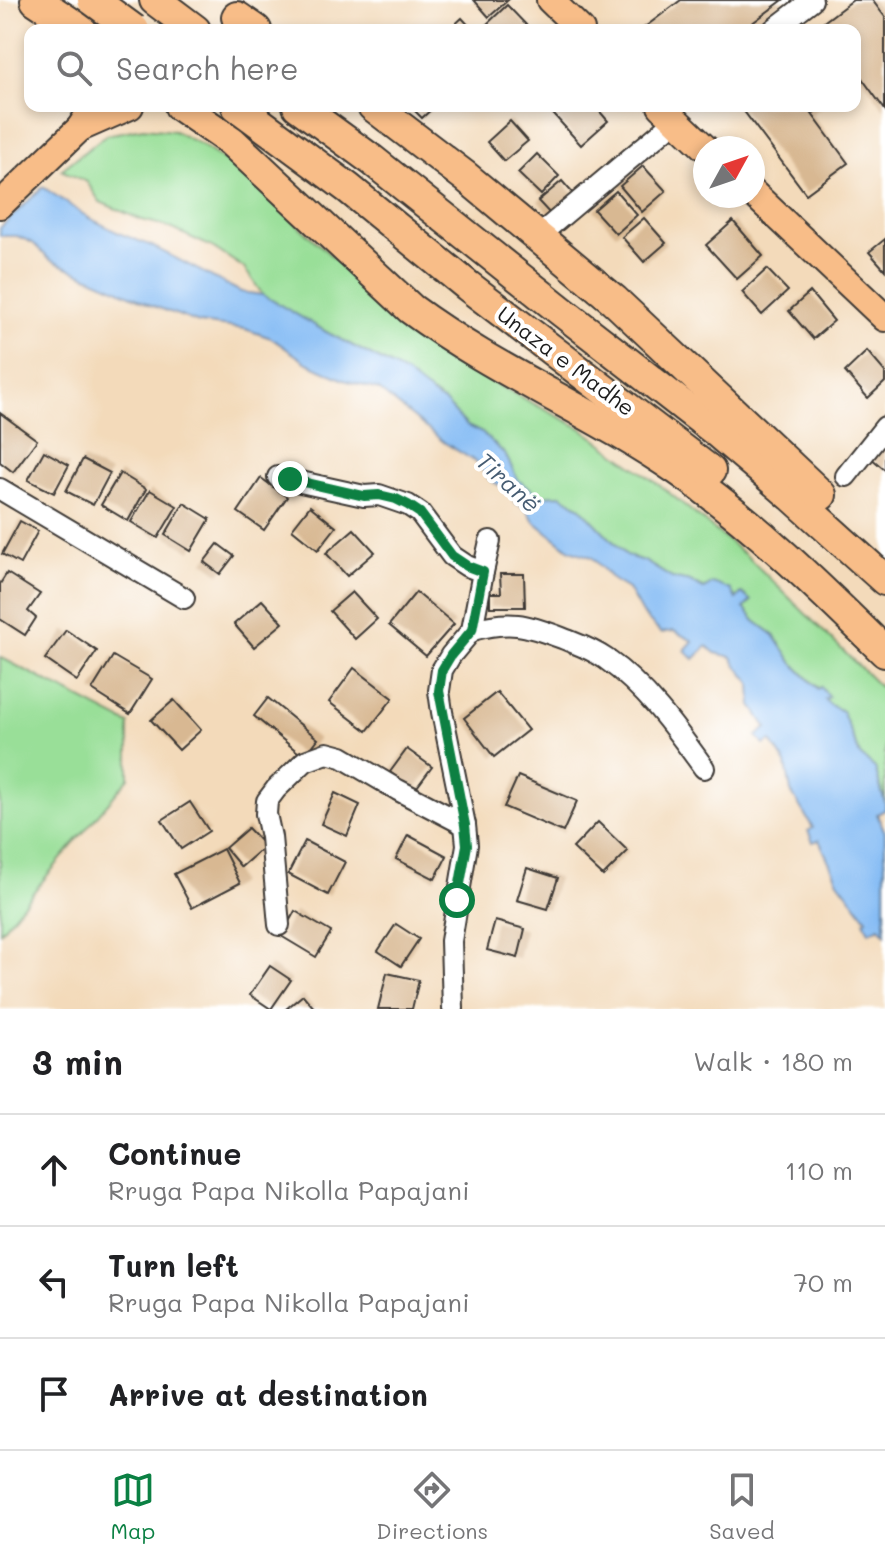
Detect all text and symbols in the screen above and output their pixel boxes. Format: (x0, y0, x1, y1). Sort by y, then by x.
search box (24, 24, 861, 112)
icon: search (52, 46, 96, 90)
text: Search here (116, 48, 299, 88)
north arrow (693, 136, 765, 208)
street label: Unaza e Madhe (492, 299, 641, 422)
water label: Tiranë (470, 445, 548, 519)
route end (272, 461, 308, 497)
route start (439, 882, 475, 918)
text: 3 min (32, 1039, 123, 1084)
text: Walk · 180 m (693, 1044, 853, 1078)
text: Continue (108, 1133, 241, 1173)
icon: ahead (32, 1148, 76, 1192)
text: 110 m (785, 1153, 853, 1187)
text: Rruga Papa Nikolla Papajani (108, 1173, 470, 1207)
text: Turn left (108, 1245, 239, 1285)
icon: left (32, 1260, 76, 1304)
text: 70 m (793, 1265, 853, 1299)
text: Rruga Papa Nikolla Papajani (108, 1285, 470, 1319)
icon: arrive (32, 1372, 76, 1416)
text: Arrive at destination (108, 1374, 428, 1414)
tab: Map (111, 1468, 155, 1545)
tab: Directions (376, 1468, 488, 1545)
tab: Saved (709, 1468, 774, 1545)

